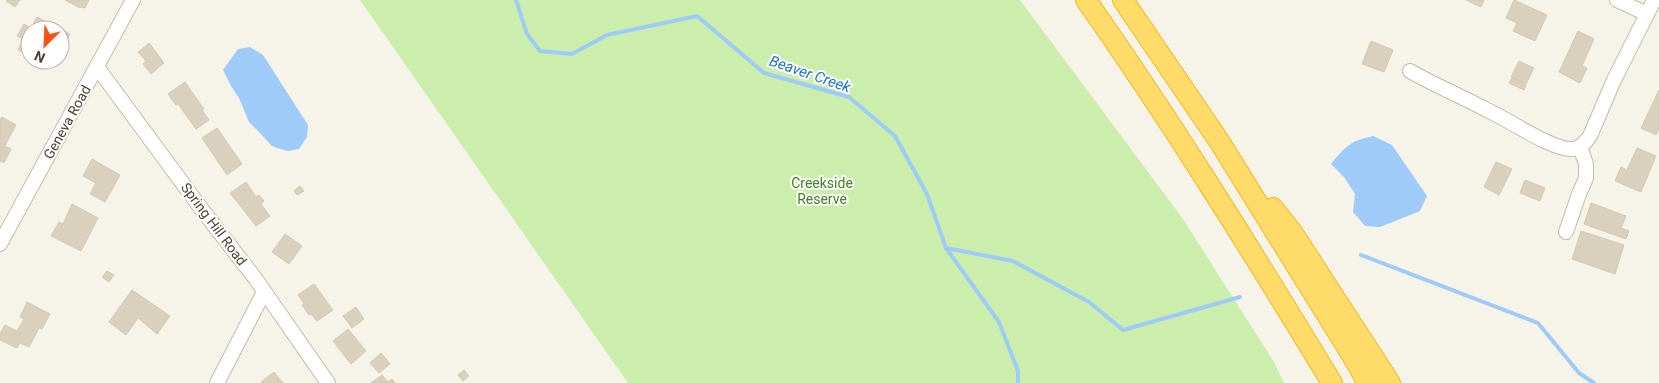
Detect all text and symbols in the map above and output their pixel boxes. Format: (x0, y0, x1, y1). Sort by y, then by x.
north arrow (20, 20, 70, 70)
text: N (32, 48, 47, 66)
water label: Beaver Creek (767, 52, 854, 97)
street label: Geneva Road (40, 82, 94, 162)
park label: Creekside Reserve (791, 175, 853, 207)
street label: Spring Hill Road (178, 180, 250, 268)

